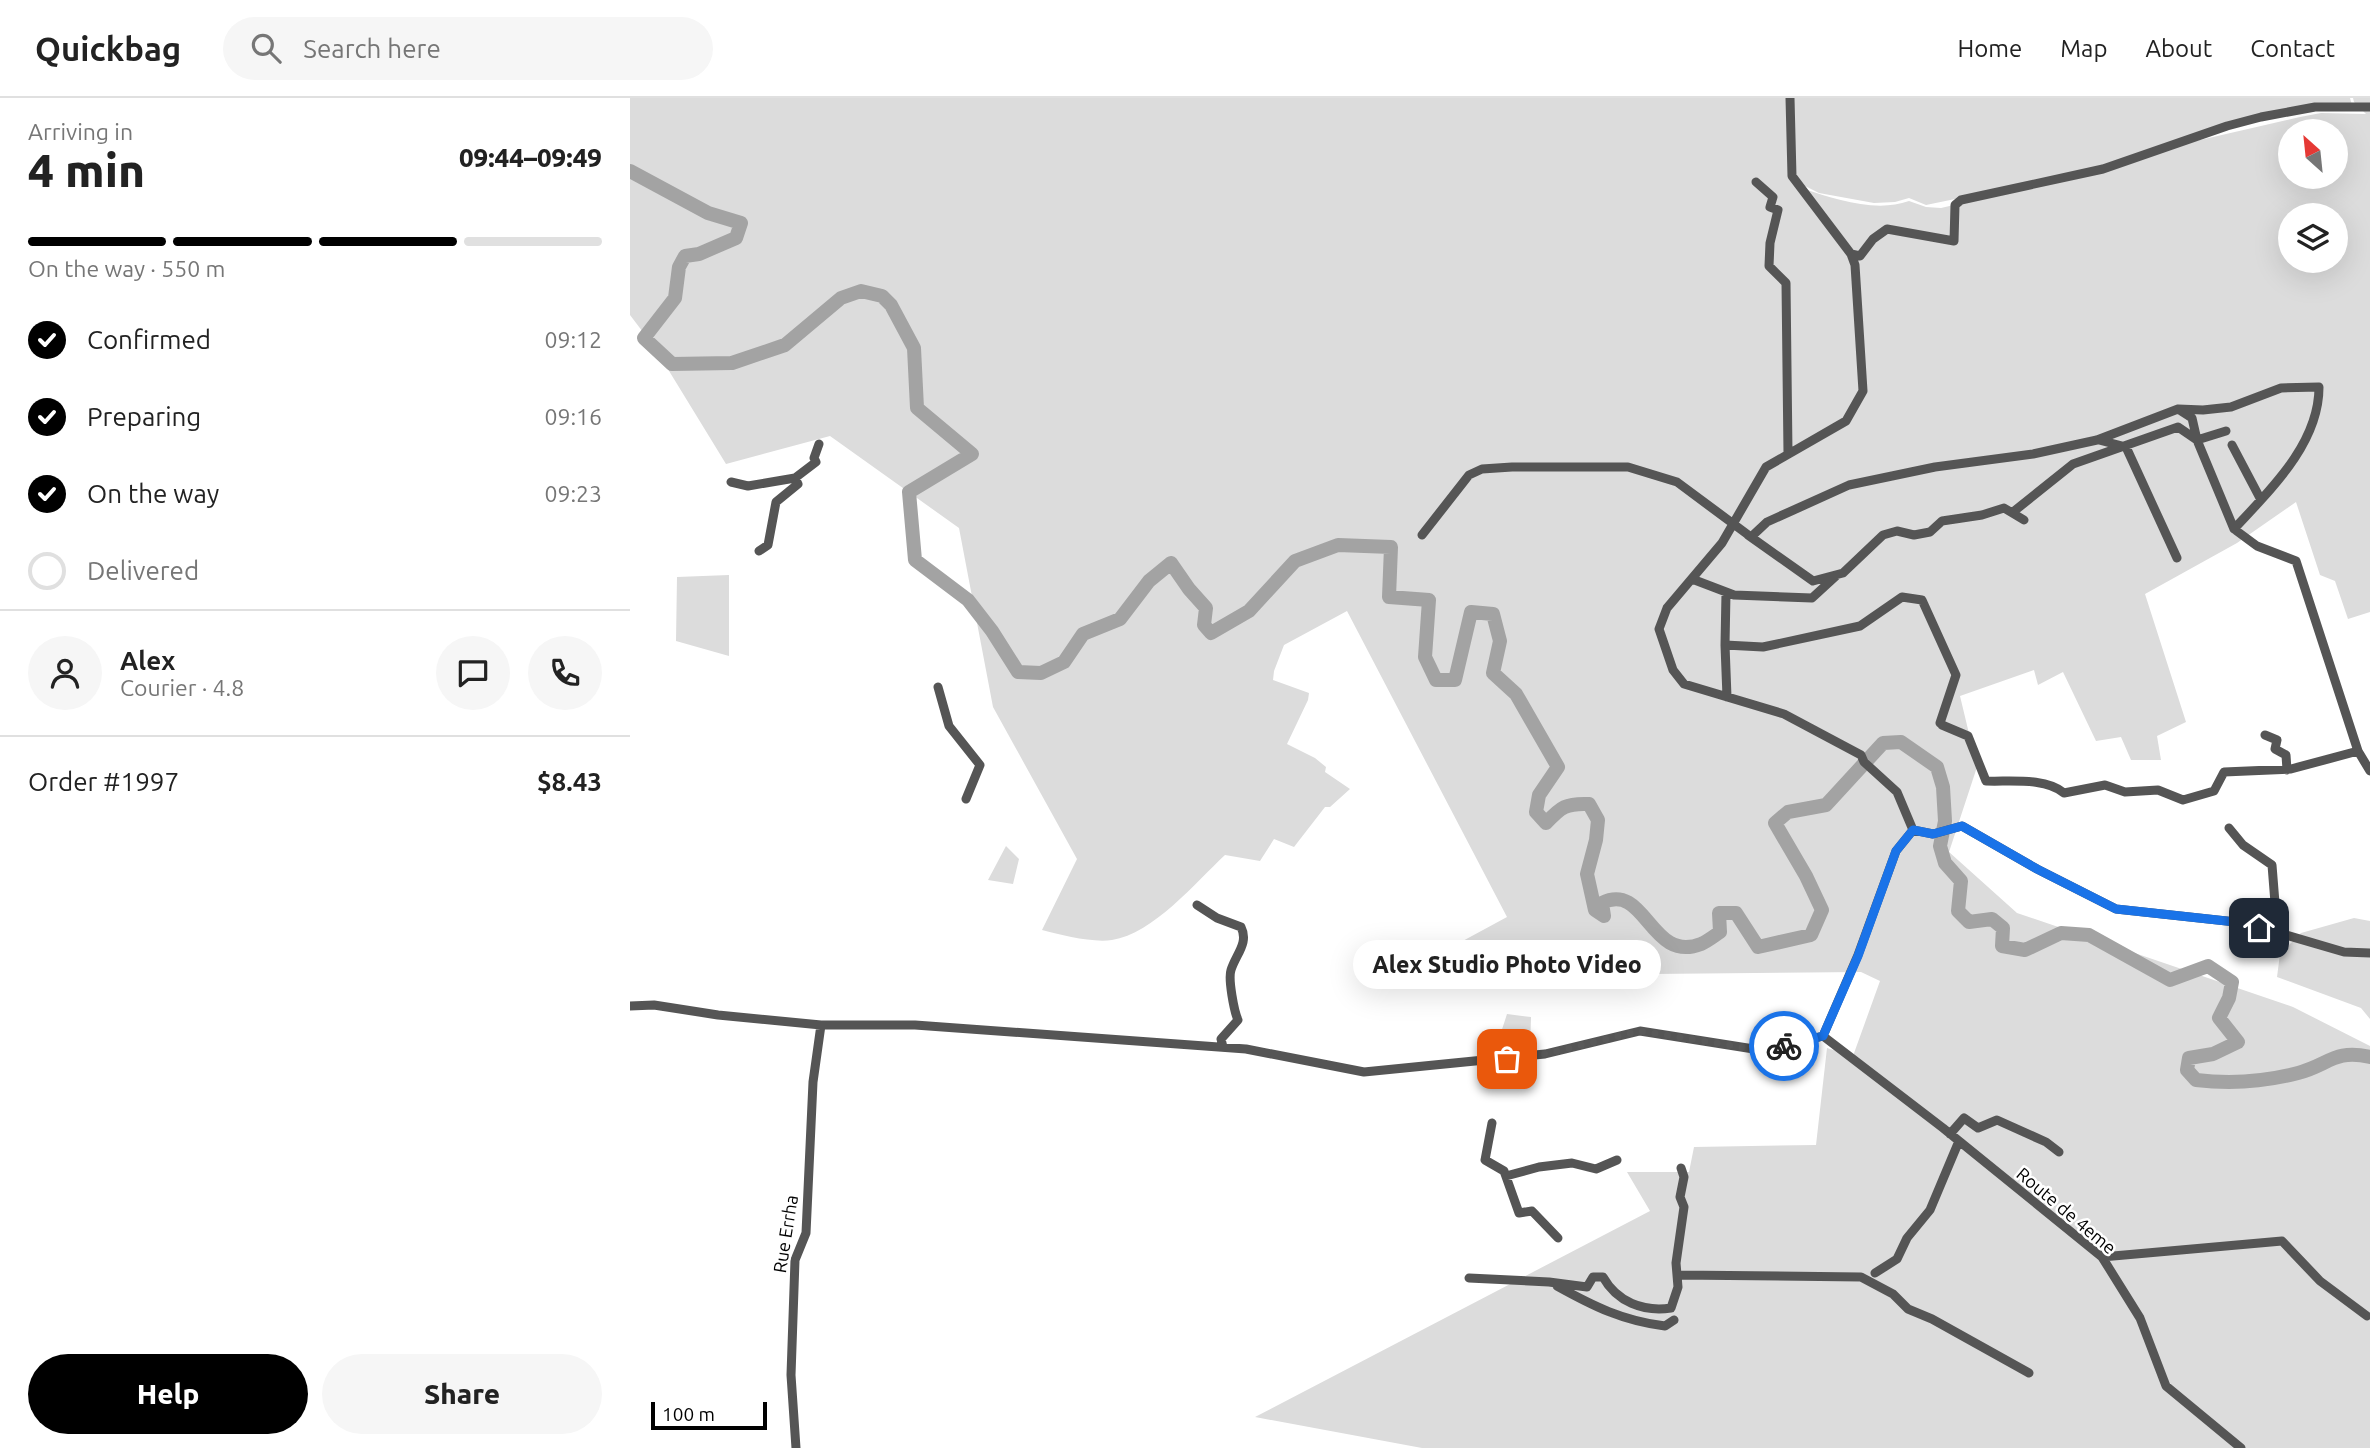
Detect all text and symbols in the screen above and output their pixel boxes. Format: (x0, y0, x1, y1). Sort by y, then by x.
search box (223, 17, 713, 80)
icon: search (247, 29, 285, 67)
text: Quickbag (35, 30, 181, 67)
text: Search here (303, 34, 441, 63)
text: Home (1957, 35, 2022, 62)
text: Map (2060, 35, 2107, 62)
text: About (2145, 35, 2212, 62)
text: Contact (2250, 35, 2335, 62)
text: Arriving in (28, 119, 133, 144)
north arrow (2278, 119, 2348, 189)
map controls (2278, 119, 2348, 273)
text: 09:44–09:49 (459, 143, 602, 172)
text: 4 min (28, 144, 145, 196)
button: layers (2278, 203, 2348, 273)
text: On the way · 550 m (28, 256, 225, 281)
icon: check (28, 321, 66, 359)
text: Confirmed (87, 325, 211, 354)
text: 09:12 (544, 327, 602, 352)
icon: check (28, 398, 66, 436)
text: Preparing (87, 402, 201, 431)
text: 09:16 (544, 404, 602, 429)
icon: check (28, 475, 66, 513)
text: On the way (87, 479, 219, 508)
text: 09:23 (544, 481, 602, 506)
text: Delivered (87, 556, 199, 585)
button: person (28, 636, 102, 710)
button: chat (436, 636, 510, 710)
button: phone (528, 636, 602, 710)
text: Alex (120, 646, 175, 675)
text: Courier · 4.8 (120, 675, 244, 700)
text: Order #1997 (28, 767, 179, 796)
text: $8.43 (537, 767, 602, 796)
pin (2229, 898, 2289, 958)
icon: home (2240, 909, 2278, 947)
callout: Alex Studio Photo Video (1353, 940, 1661, 989)
text: Alex Studio Photo Video (1372, 952, 1642, 977)
courier (1749, 1011, 1819, 1081)
icon: bike (1765, 1027, 1803, 1065)
pin (1477, 1029, 1537, 1089)
icon: bag (1488, 1040, 1526, 1078)
street label: Route de 4eme (2013, 1163, 2120, 1258)
street label: Rue Errha (769, 1193, 801, 1274)
button: Help (28, 1354, 308, 1434)
button: Share (322, 1354, 602, 1434)
scale bar (651, 1399, 766, 1431)
text: 100 m (662, 1403, 715, 1425)

